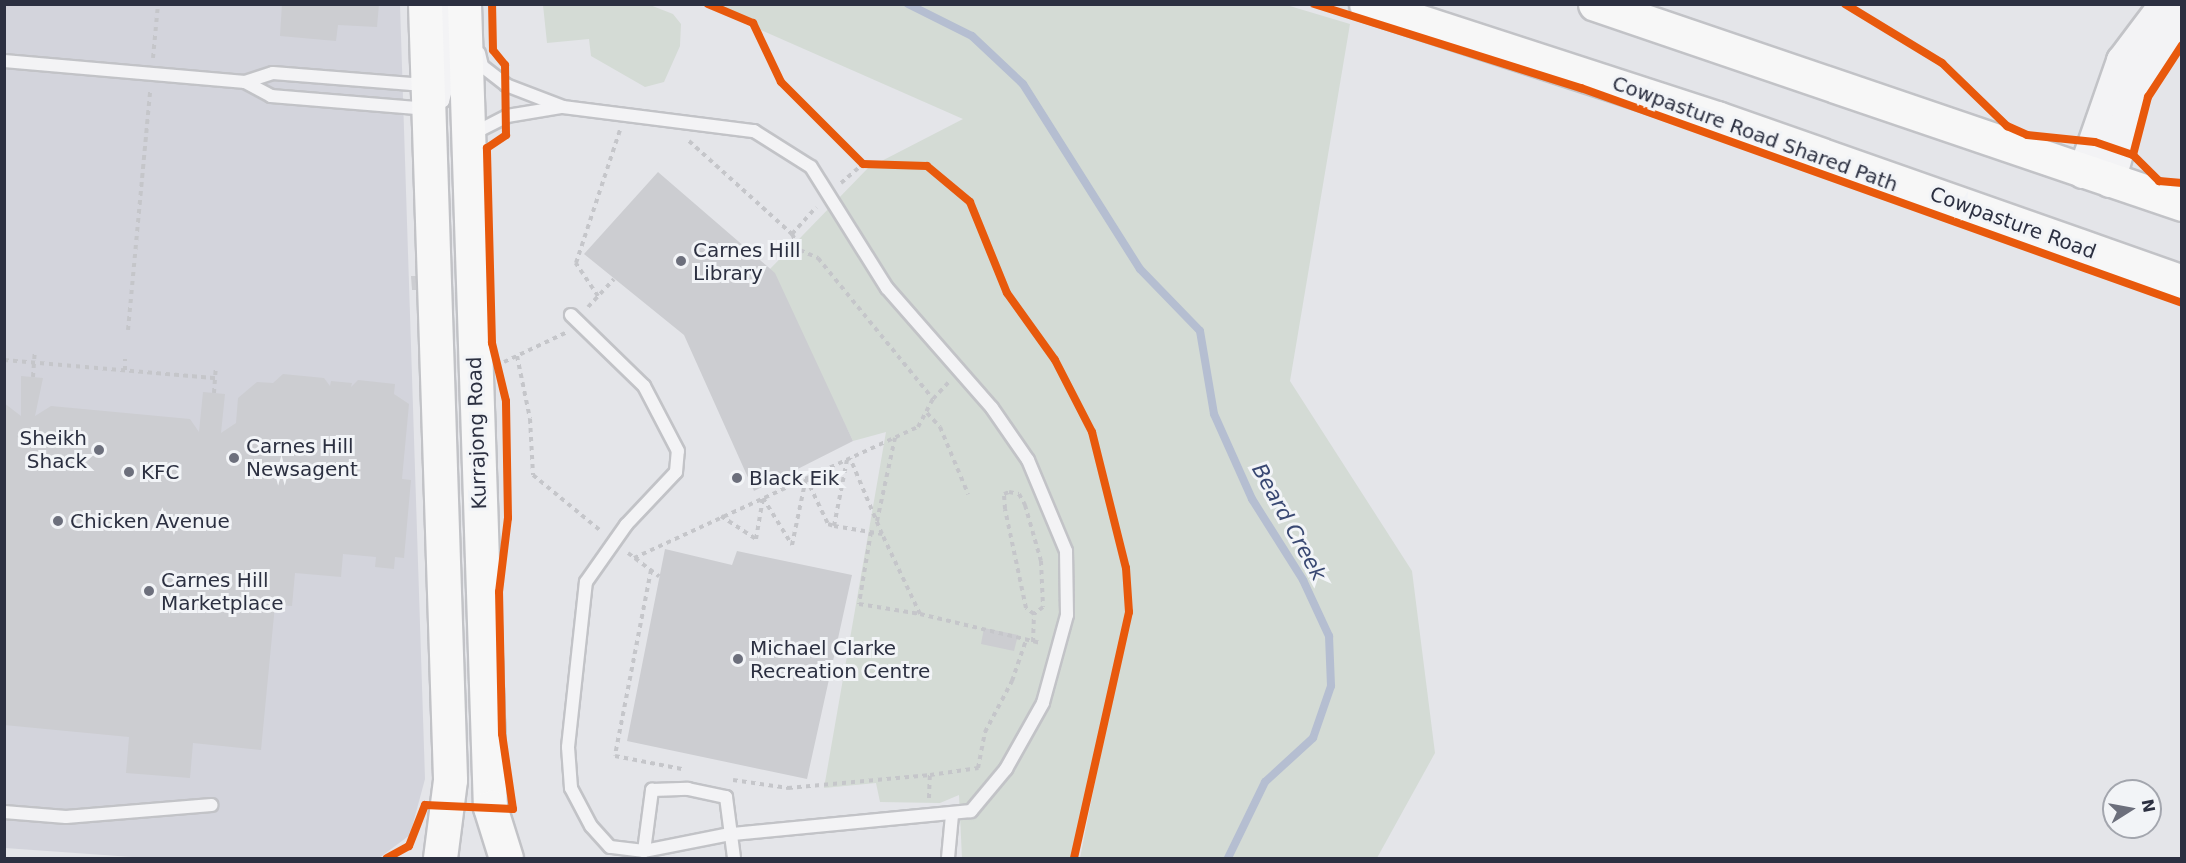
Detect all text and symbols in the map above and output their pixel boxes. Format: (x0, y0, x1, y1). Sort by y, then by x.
street label: Cowpasture Road Shared Path (1609, 71, 1901, 197)
street label: Cowpasture Road (1927, 182, 2099, 264)
place label: Carnes Hill Library (693, 238, 801, 285)
marker: Carnes Hill Library (674, 254, 688, 268)
street label: Kurrajong Road (462, 356, 492, 510)
place label: Sheikh Shack (20, 426, 87, 473)
place label: Carnes Hill Newsagent (246, 434, 358, 481)
marker: Sheikh Shack (92, 443, 106, 457)
marker: Carnes Hill Newsagent (227, 451, 241, 465)
water label: Beard Creek (1246, 459, 1332, 585)
place label: KFC (141, 460, 180, 484)
marker: KFC (122, 465, 136, 479)
place label: Black Eik (749, 466, 839, 490)
marker: Black Eik (730, 471, 744, 485)
place label: Chicken Avenue (70, 509, 230, 533)
marker: Chicken Avenue (51, 514, 65, 528)
place label: Carnes Hill Marketplace (161, 568, 284, 615)
marker: Carnes Hill Marketplace (142, 584, 156, 598)
place label: Michael Clarke Recreation Centre (750, 636, 930, 683)
marker: Michael Clarke Recreation Centre (731, 652, 745, 666)
north arrow (2102, 779, 2162, 839)
text: N (2138, 797, 2159, 814)

